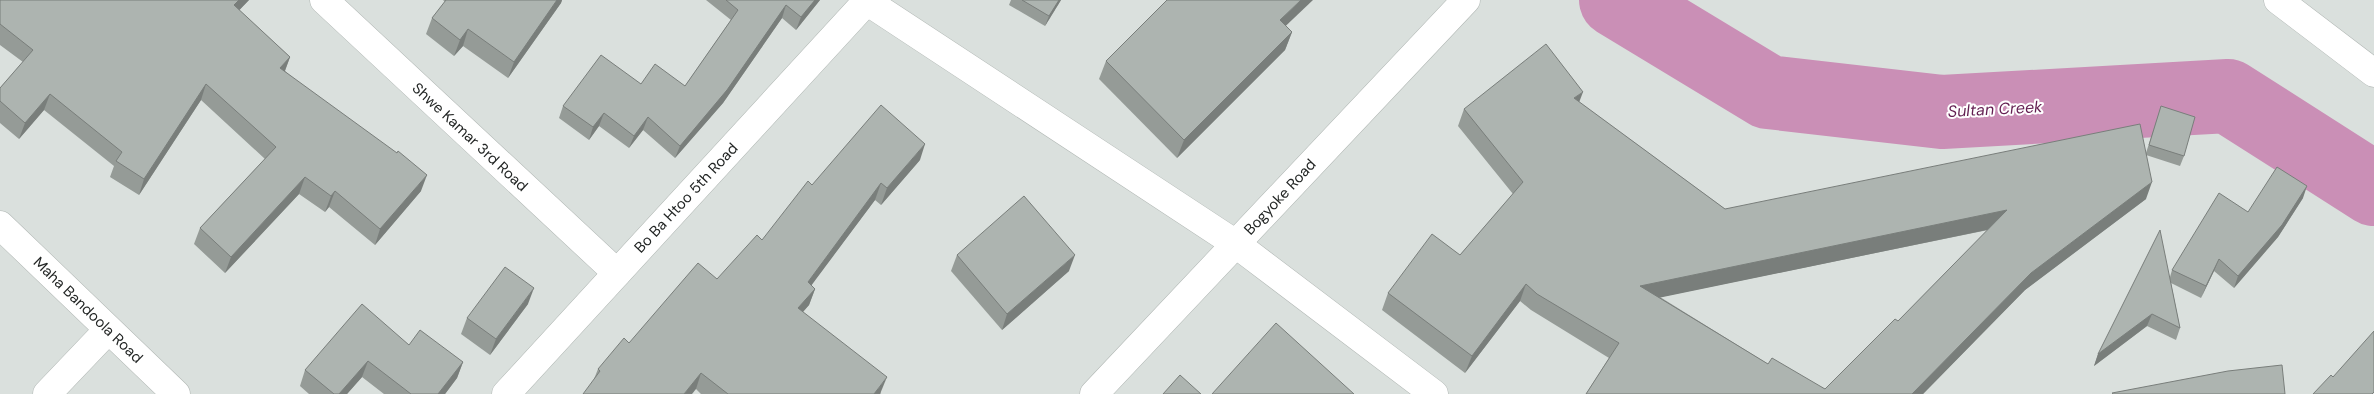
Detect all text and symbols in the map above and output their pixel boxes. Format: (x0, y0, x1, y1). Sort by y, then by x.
street label: Shwe Kamar 3rd Road (408, 78, 532, 196)
water label: Sultan Creek (1947, 96, 2044, 122)
street label: Bo Ba Htoo 5th Road (630, 139, 742, 257)
street label: Bogyoke Road (1240, 155, 1320, 239)
street label: Maha Bandoola Road (29, 252, 147, 368)

